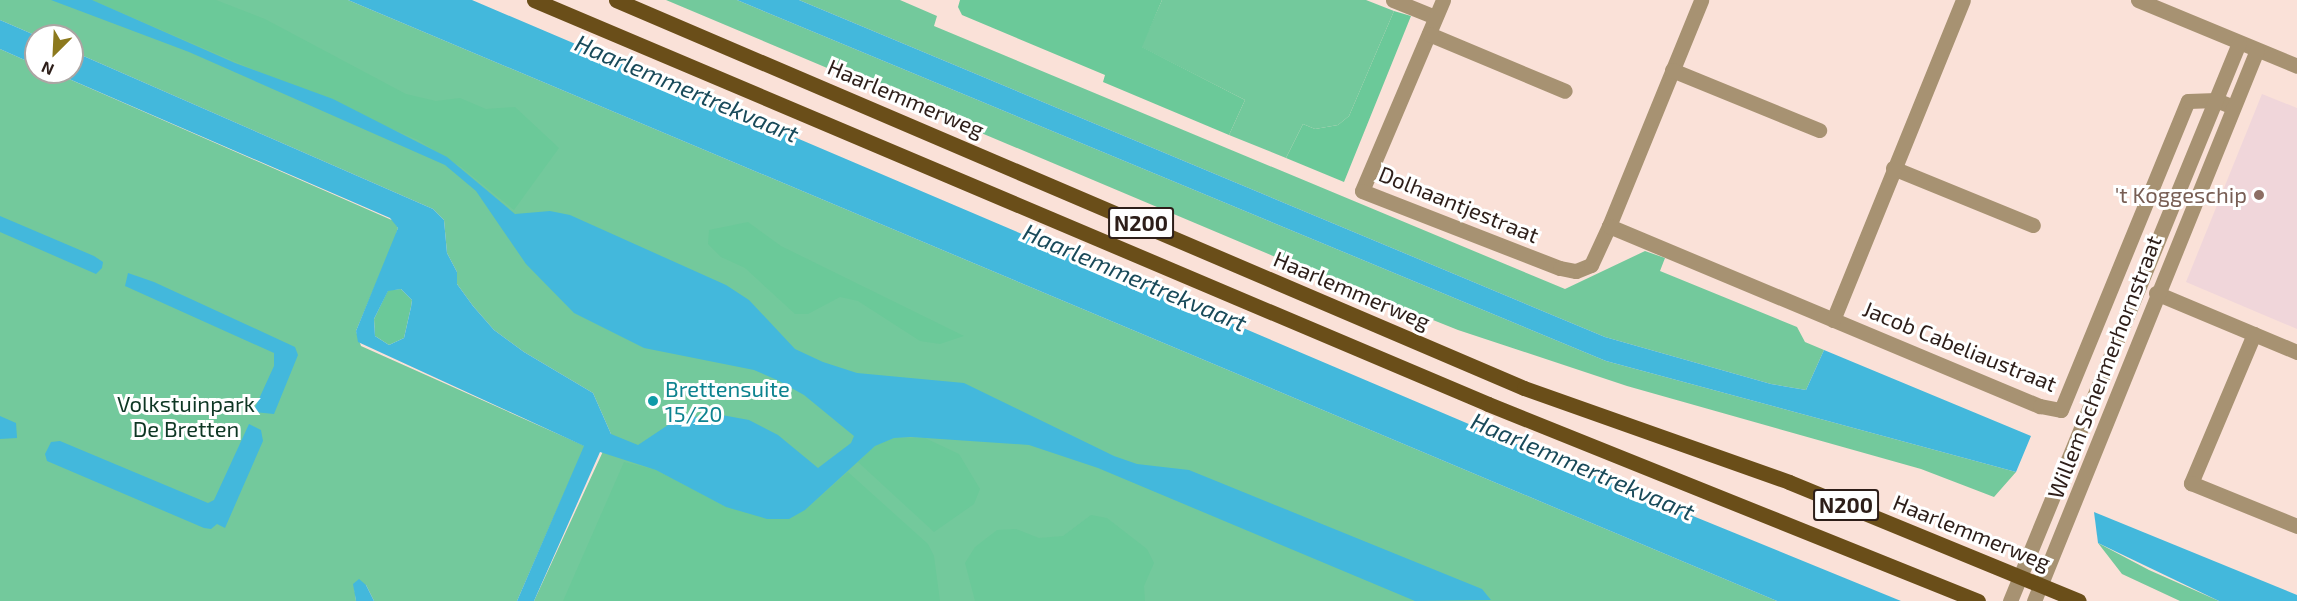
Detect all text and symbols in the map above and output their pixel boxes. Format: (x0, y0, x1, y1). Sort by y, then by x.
north arrow (24, 24, 84, 84)
water label: Haarlemmertrekvaart (571, 28, 803, 148)
street label: Haarlemmerweg (824, 53, 988, 143)
text: N (38, 58, 56, 80)
street label: Dolhaantjestraat (1375, 160, 1543, 248)
place label: 't Koggeschip (2115, 182, 2247, 208)
marker: 't Koggeschip (2252, 188, 2266, 202)
road number: N200 (1108, 205, 1174, 241)
water label: Haarlemmertrekvaart (1019, 217, 1251, 337)
street label: Willem Schermerhornstraat (2042, 232, 2166, 502)
street label: Haarlemmerweg (1270, 245, 1434, 335)
street label: Jacob Cabeliaustraat (1859, 295, 2061, 397)
place label: Brettensuite 15/20 (665, 375, 790, 427)
park label: Volkstuinpark De Bretten (117, 390, 255, 442)
marker: Brettensuite 15/20 (646, 394, 660, 408)
water label: Haarlemmertrekvaart (1467, 406, 1699, 526)
road number: N200 (1813, 487, 1879, 523)
street label: Haarlemmerweg (1889, 488, 2055, 576)

